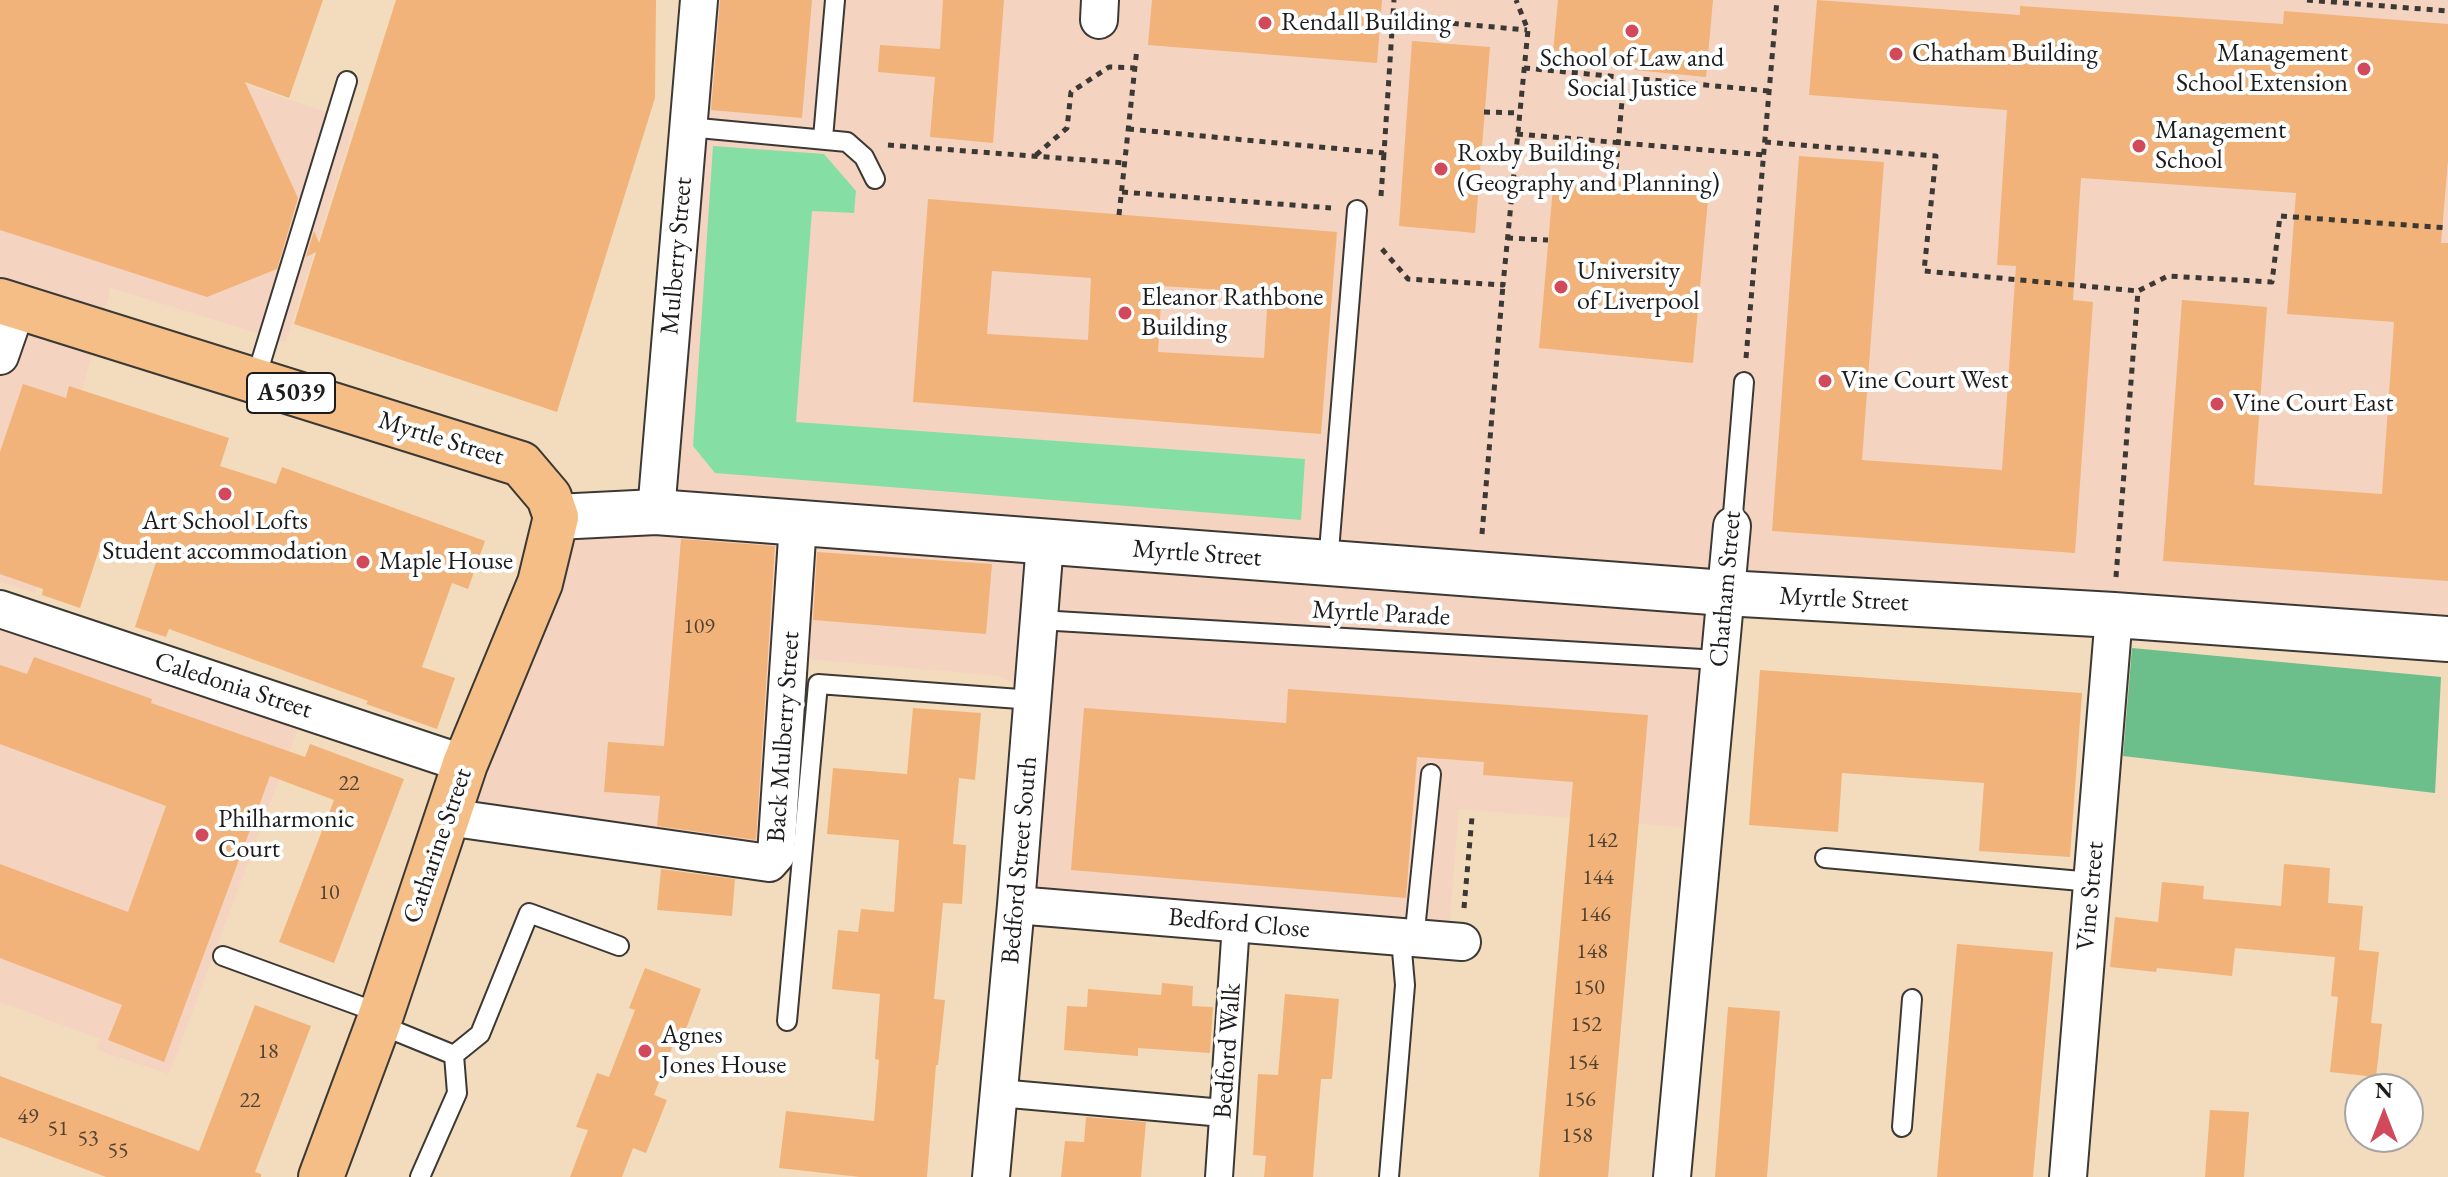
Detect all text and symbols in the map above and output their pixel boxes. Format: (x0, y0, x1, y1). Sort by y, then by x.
place label: Rendall Building (1281, 7, 1451, 39)
marker: Rendall Building (1256, 14, 1274, 32)
marker: School of Law and Social Justice (1623, 22, 1641, 40)
place label: Chatham Building (1912, 38, 2098, 70)
place label: Management School Extension (2176, 38, 2348, 100)
place label: School of Law and Social Justice (1540, 43, 1724, 104)
marker: Chatham Building (1887, 45, 1905, 63)
marker: Management School Extension (2355, 60, 2373, 78)
place label: Management School (2155, 115, 2286, 176)
marker: Management School (2130, 137, 2148, 155)
place label: Roxby Building (Geography and Planning) (1457, 138, 1720, 200)
marker: Roxby Building (Geography and Planning) (1432, 160, 1450, 178)
street label: Mulberry Street (655, 176, 699, 336)
place label: University of Liverpool (1577, 256, 1700, 318)
marker: University of Liverpool (1552, 278, 1570, 296)
place label: Eleanor Rathbone Building (1141, 282, 1323, 344)
marker: Eleanor Rathbone Building (1116, 304, 1134, 322)
place label: Vine Court West (1841, 365, 2008, 397)
marker: Vine Court West (1816, 372, 1834, 390)
road number: A5039 (247, 373, 335, 413)
place label: Vine Court East (2233, 388, 2393, 420)
marker: Vine Court East (2208, 395, 2226, 413)
street label: Myrtle Street (375, 405, 507, 473)
marker: Art School Lofts Student accommodation (216, 485, 234, 503)
place label: Art School Lofts Student accommodation (102, 506, 348, 568)
street label: Chatham Street (1704, 510, 1748, 668)
street label: Myrtle Street (1131, 534, 1263, 574)
place label: Maple House (379, 546, 513, 578)
marker: Maple House (354, 553, 372, 571)
street label: Myrtle Street (1779, 581, 1909, 619)
street label: Myrtle Parade (1311, 595, 1451, 633)
house number: 109 (683, 614, 715, 640)
street label: Back Mulberry Street (761, 630, 807, 844)
street label: Caledonia Street (150, 646, 316, 726)
street label: Bedford Street South (995, 755, 1045, 965)
street label: Catharine Street (397, 764, 479, 928)
house number: 22 (338, 771, 360, 797)
place label: Philharmonic Court (218, 804, 355, 866)
marker: Philharmonic Court (193, 826, 211, 844)
house number: 142 (1586, 828, 1618, 854)
street label: Vine Street (2071, 840, 2111, 952)
house number: 144 (1582, 865, 1614, 891)
house number: 10 (318, 880, 340, 906)
street label: Bedford Close (1167, 902, 1311, 946)
house number: 146 (1579, 902, 1611, 928)
house number: 148 (1576, 939, 1608, 965)
house number: 150 (1573, 975, 1605, 1001)
street label: Bedford Walk (1208, 982, 1248, 1120)
house number: 152 (1570, 1012, 1602, 1038)
place label: Agnes Jones House (661, 1020, 786, 1082)
house number: 18 (257, 1039, 279, 1065)
marker: Agnes Jones House (636, 1042, 654, 1060)
house number: 154 (1567, 1050, 1599, 1076)
north arrow (2344, 1073, 2424, 1153)
text: N (2375, 1076, 2393, 1105)
house number: 156 (1564, 1087, 1596, 1113)
house number: 22 (239, 1088, 261, 1114)
house number: 49 (17, 1104, 39, 1130)
house number: 51 (47, 1116, 69, 1142)
house number: 158 (1561, 1123, 1593, 1149)
house number: 53 (77, 1126, 99, 1152)
house number: 55 (107, 1138, 129, 1164)

